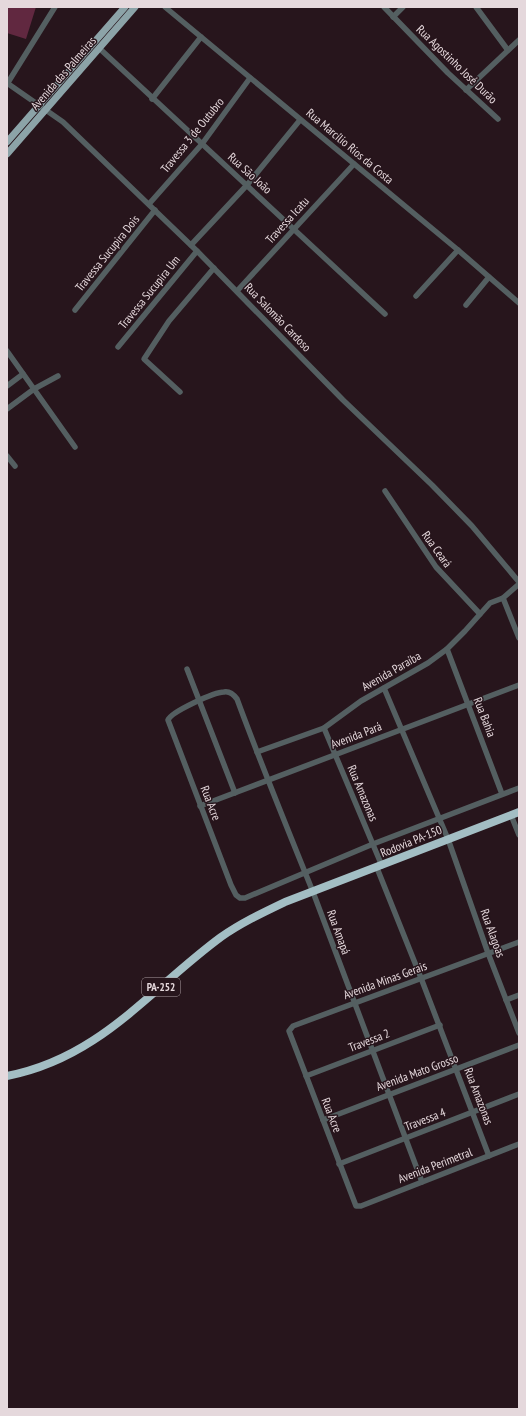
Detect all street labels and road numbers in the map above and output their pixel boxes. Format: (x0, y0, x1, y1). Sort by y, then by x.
street label: Rua Agostinho José Durão (413, 22, 501, 106)
street label: Avenida das Palmeiras (27, 33, 99, 113)
street label: Travessa 3 de Outubro (157, 94, 227, 176)
street label: Rua Marcílio Rios da Costa (303, 105, 397, 187)
street label: Rua São João (225, 149, 275, 197)
street label: Travessa Icatu (262, 193, 312, 247)
street label: Travessa Sucupira Dois (72, 212, 142, 294)
street label: Travessa Sucupira Um (115, 252, 183, 332)
street label: Rua Salomão Cardoso (241, 280, 315, 354)
street label: Rua Ceará (419, 528, 455, 570)
street label: Avenida Paraíba (359, 648, 423, 694)
street label: Rua Bahia (471, 695, 499, 739)
street label: Avenida Pará (328, 718, 384, 752)
street label: Rua Amazonas (344, 763, 382, 823)
street label: Rua Acre (198, 783, 224, 823)
street label: Rodovia PA-150 (378, 822, 444, 860)
street label: Rua Alagoas (477, 907, 509, 959)
street label: Rua Amapá (324, 908, 354, 957)
street label: Avenida Minas Gerais (341, 958, 429, 1002)
road number: PA-252 (142, 978, 180, 996)
street label: Travessa 2 (346, 1025, 392, 1055)
street label: Avenida Mato Grosso (374, 1050, 460, 1094)
street label: Rua Amazonas (461, 1065, 497, 1127)
street label: Rua Acre (319, 1095, 345, 1135)
street label: Travessa 4 (402, 1104, 448, 1134)
street label: Avenida Perimetral (396, 1144, 474, 1186)

